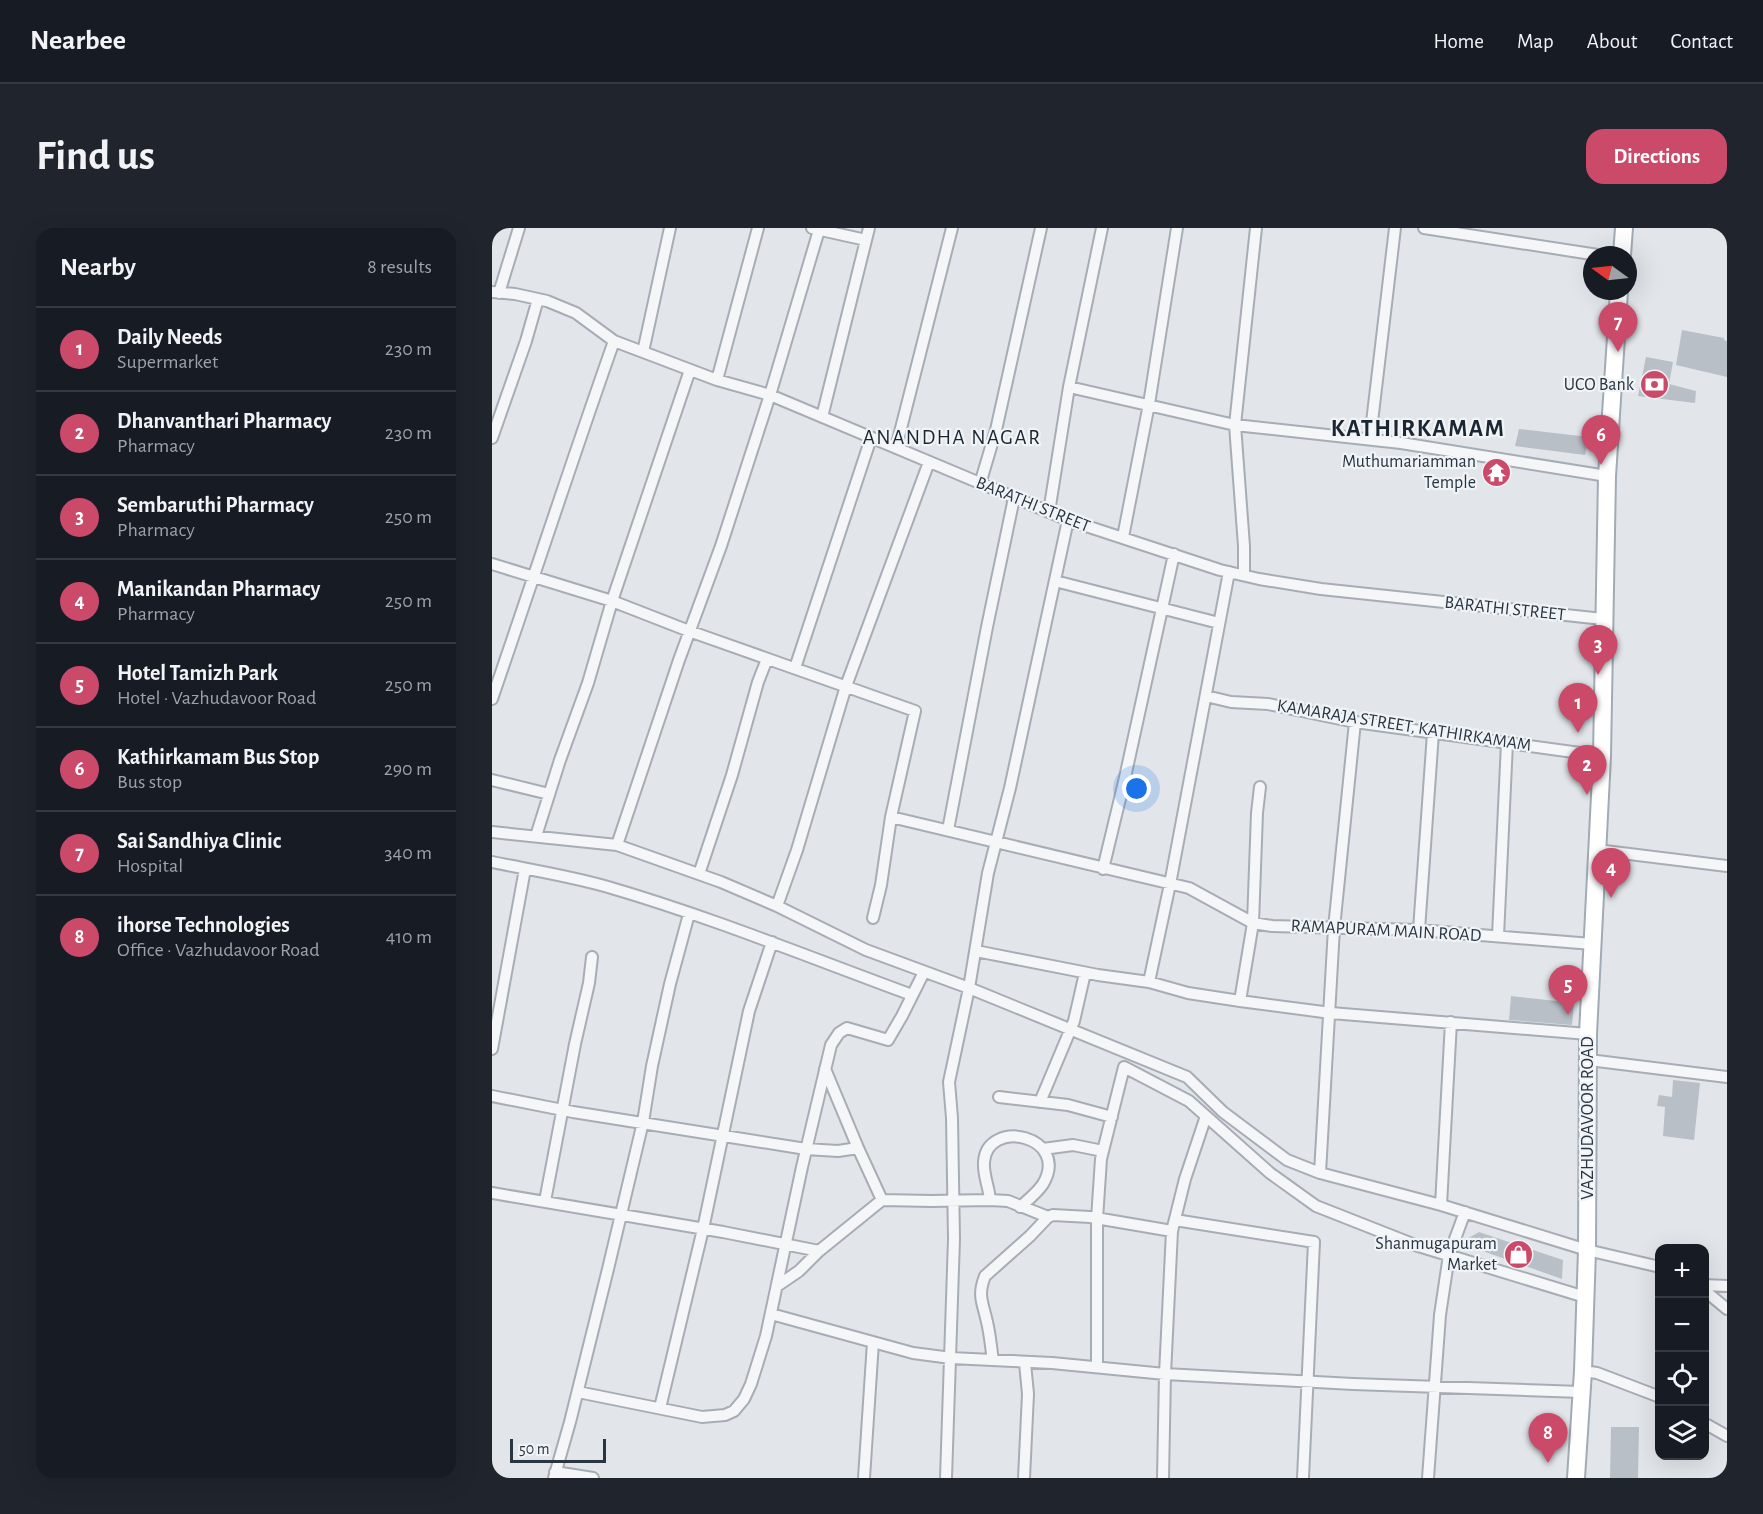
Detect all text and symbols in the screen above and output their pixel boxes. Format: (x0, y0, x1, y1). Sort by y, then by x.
text: Nearbee (30, 27, 126, 55)
text: Home (1433, 31, 1484, 52)
text: Map (1517, 31, 1554, 52)
text: About (1587, 31, 1637, 52)
text: Contact (1670, 31, 1733, 52)
button: Directions (1586, 129, 1727, 184)
text: Find us (36, 135, 155, 177)
north arrow (1583, 246, 1637, 300)
text: Nearby (60, 254, 136, 280)
text: 8 results (367, 257, 432, 277)
pin: 7 (1598, 302, 1638, 352)
text: Daily Needs (117, 326, 222, 348)
text: 1 (76, 339, 83, 359)
text: 230 m (385, 339, 432, 359)
text: Supermarket (117, 352, 218, 372)
bank icon: UCO Bank (1639, 369, 1671, 401)
place label: UCO Bank (1564, 376, 1635, 394)
text: Dhanvanthari Pharmacy (117, 410, 331, 432)
pin: 6 (1582, 416, 1620, 465)
district label: KATHIRKAMAM (1331, 417, 1505, 441)
text: 2 (75, 423, 84, 443)
text: 230 m (385, 423, 432, 443)
district label: ANANDHA NAGAR (863, 427, 1041, 448)
text: Pharmacy (117, 436, 195, 456)
place label: Muthumariamman Temple (1342, 453, 1476, 492)
temple icon: Muthumariamman Temple (1481, 456, 1513, 488)
street label: BARATHI STREET (973, 474, 1093, 536)
text: Sembaruthi Pharmacy (117, 494, 314, 516)
text: 3 (75, 507, 84, 527)
text: 250 m (385, 507, 432, 527)
text: Pharmacy (117, 520, 195, 540)
text: Manikandan Pharmacy (117, 578, 320, 600)
text: 4 (74, 591, 85, 611)
text: 250 m (385, 591, 432, 611)
street label: BARATHI STREET (1444, 594, 1567, 624)
text: Pharmacy (117, 604, 195, 624)
pin: 3 (1578, 626, 1618, 675)
text: Hotel Tamizh Park (117, 662, 278, 684)
text: 5 (75, 675, 84, 695)
text: 250 m (385, 675, 432, 695)
pin: 1 (1558, 684, 1598, 733)
text: Hotel · Vazhudavoor Road (117, 688, 316, 708)
street label: KAMARAJA STREET, KATHIRKAMAM (1276, 697, 1532, 755)
text: Kathirkamam Bus Stop (117, 746, 319, 768)
pin: 2 (1568, 746, 1606, 795)
text: 6 (75, 759, 84, 779)
text: 290 m (384, 759, 432, 779)
text: Bus stop (117, 772, 182, 792)
your location (1122, 774, 1151, 803)
text: Sai Sandhiya Clinic (117, 830, 281, 852)
text: 7 (75, 843, 84, 863)
text: 340 m (384, 843, 432, 863)
pin: 4 (1592, 848, 1630, 898)
text: Hospital (117, 856, 183, 876)
text: ihorse Technologies (117, 914, 290, 936)
street label: RAMAPURAM MAIN ROAD (1290, 917, 1482, 945)
text: 8 (75, 927, 84, 947)
text: 410 m (386, 927, 432, 947)
text: Office · Vazhudavoor Road (117, 940, 320, 960)
pin: 5 (1548, 966, 1588, 1015)
street label: VAZHUDAVOOR ROAD (1579, 1036, 1597, 1200)
place label: Shanmugapuram Market (1375, 1235, 1497, 1274)
shop icon: Shanmugapuram Market (1502, 1238, 1534, 1270)
map controls (1655, 1244, 1709, 1460)
button: + (1655, 1244, 1709, 1298)
button: − (1655, 1298, 1709, 1352)
button: locate (1655, 1352, 1709, 1406)
button: layers (1655, 1406, 1709, 1460)
pin: 8 (1528, 1414, 1568, 1463)
scale bar (510, 1436, 606, 1464)
text: 50 m (519, 1441, 550, 1457)

